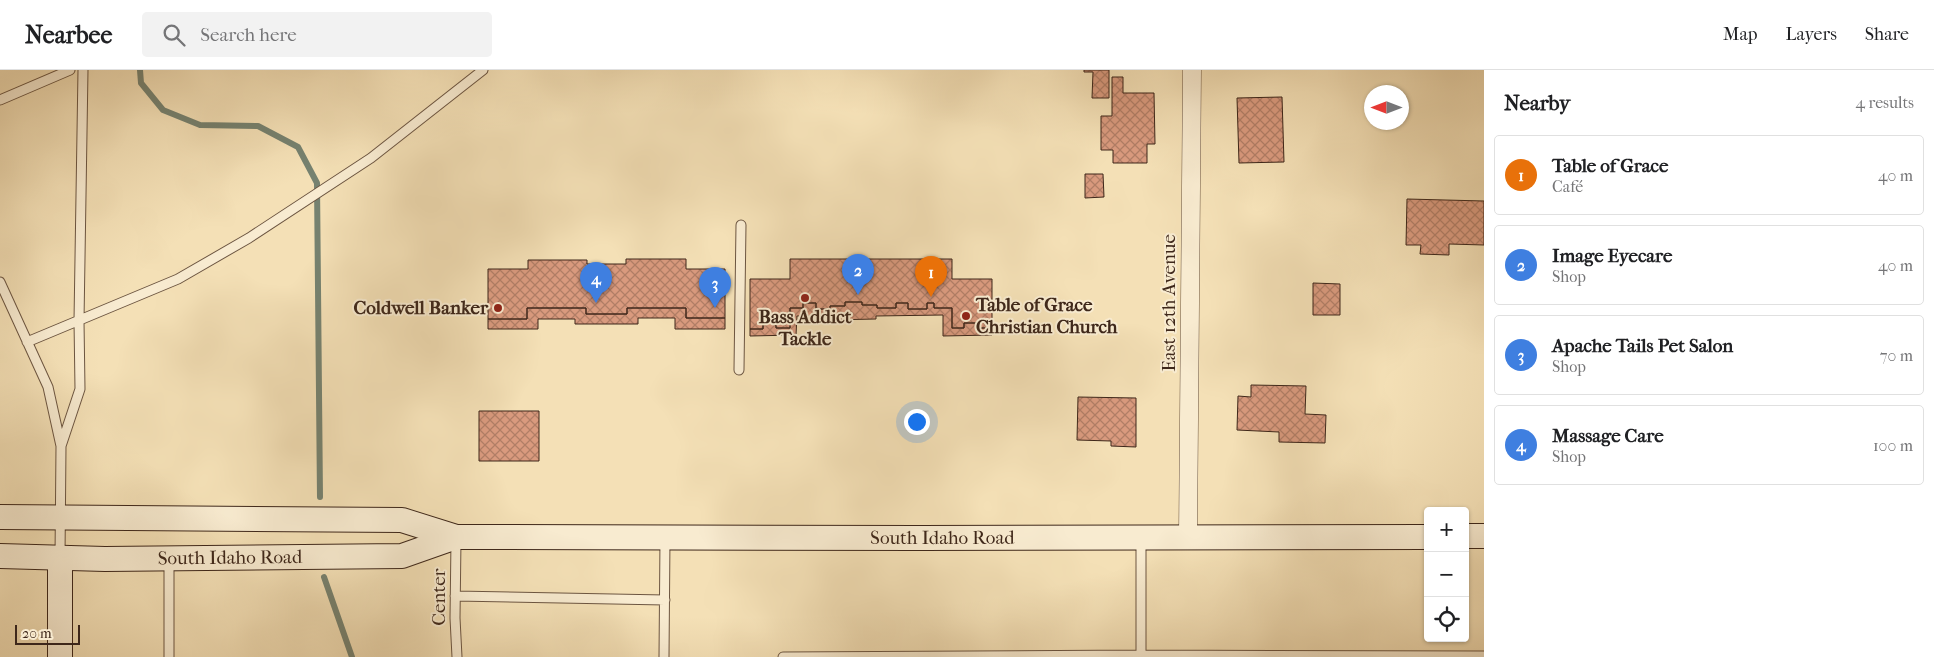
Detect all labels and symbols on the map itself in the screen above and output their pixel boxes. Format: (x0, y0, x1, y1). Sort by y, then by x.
north arrow (1364, 85, 1409, 130)
street label: East 12th Avenue (1158, 234, 1180, 372)
pin: 2 (842, 254, 874, 295)
pin: 1 (915, 256, 947, 297)
pin: 4 (580, 262, 612, 303)
pin: 3 (699, 267, 731, 308)
marker: Bass Addict Tackle (799, 292, 811, 304)
place label: Table of Grace Christian Church (975, 294, 1118, 338)
place label: Coldwell Banker (354, 297, 489, 319)
marker: Coldwell Banker (492, 302, 504, 314)
place label: Bass Addict Tackle (759, 306, 852, 350)
marker: Table of Grace Christian Church (960, 310, 972, 322)
your location (904, 409, 930, 435)
street label: South Idaho Road (870, 527, 1015, 549)
street label: South Idaho Road (158, 546, 303, 569)
street label: Center (428, 567, 450, 626)
scale bar (15, 622, 80, 645)

